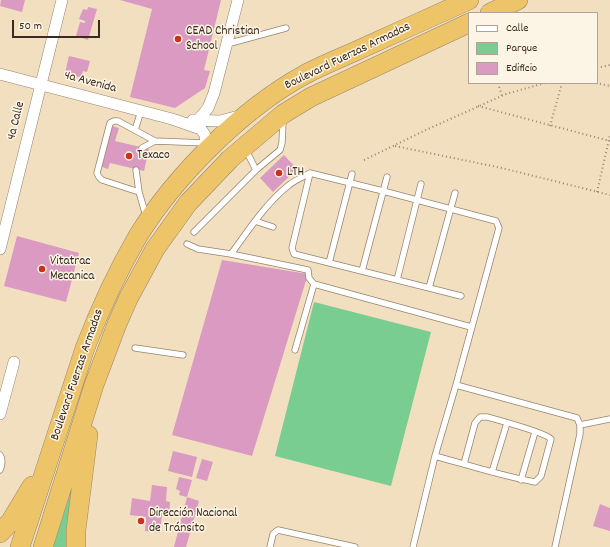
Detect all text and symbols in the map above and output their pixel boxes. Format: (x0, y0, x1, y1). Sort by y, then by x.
scale bar (14, 12, 102, 38)
legend (468, 12, 598, 84)
text: 50 m (19, 18, 42, 35)
street label: Boulevard Fuerzas Armadas (283, 20, 413, 94)
text: Calle (506, 20, 529, 37)
place label: CEAD Christian School (186, 24, 259, 55)
marker: CEAD Christian School (173, 34, 183, 44)
text: Parque (506, 40, 537, 57)
text: Edificio (506, 60, 537, 77)
street label: 4a Avenida (62, 69, 118, 97)
street label: 4a Calle (5, 100, 29, 142)
place label: Texaco (137, 148, 170, 164)
marker: Texaco (124, 151, 134, 161)
place label: LTH (287, 165, 304, 181)
marker: LTH (274, 168, 284, 178)
place label: Vitatrac Mecanica (50, 254, 94, 285)
marker: Vitatrac Mecanica (37, 264, 47, 274)
street label: Boulevard Fuerzas Armadas (48, 307, 108, 443)
place label: Dirección Nacional de Tránsito (149, 506, 237, 537)
marker: Dirección Nacional de Tránsito (136, 516, 146, 526)

